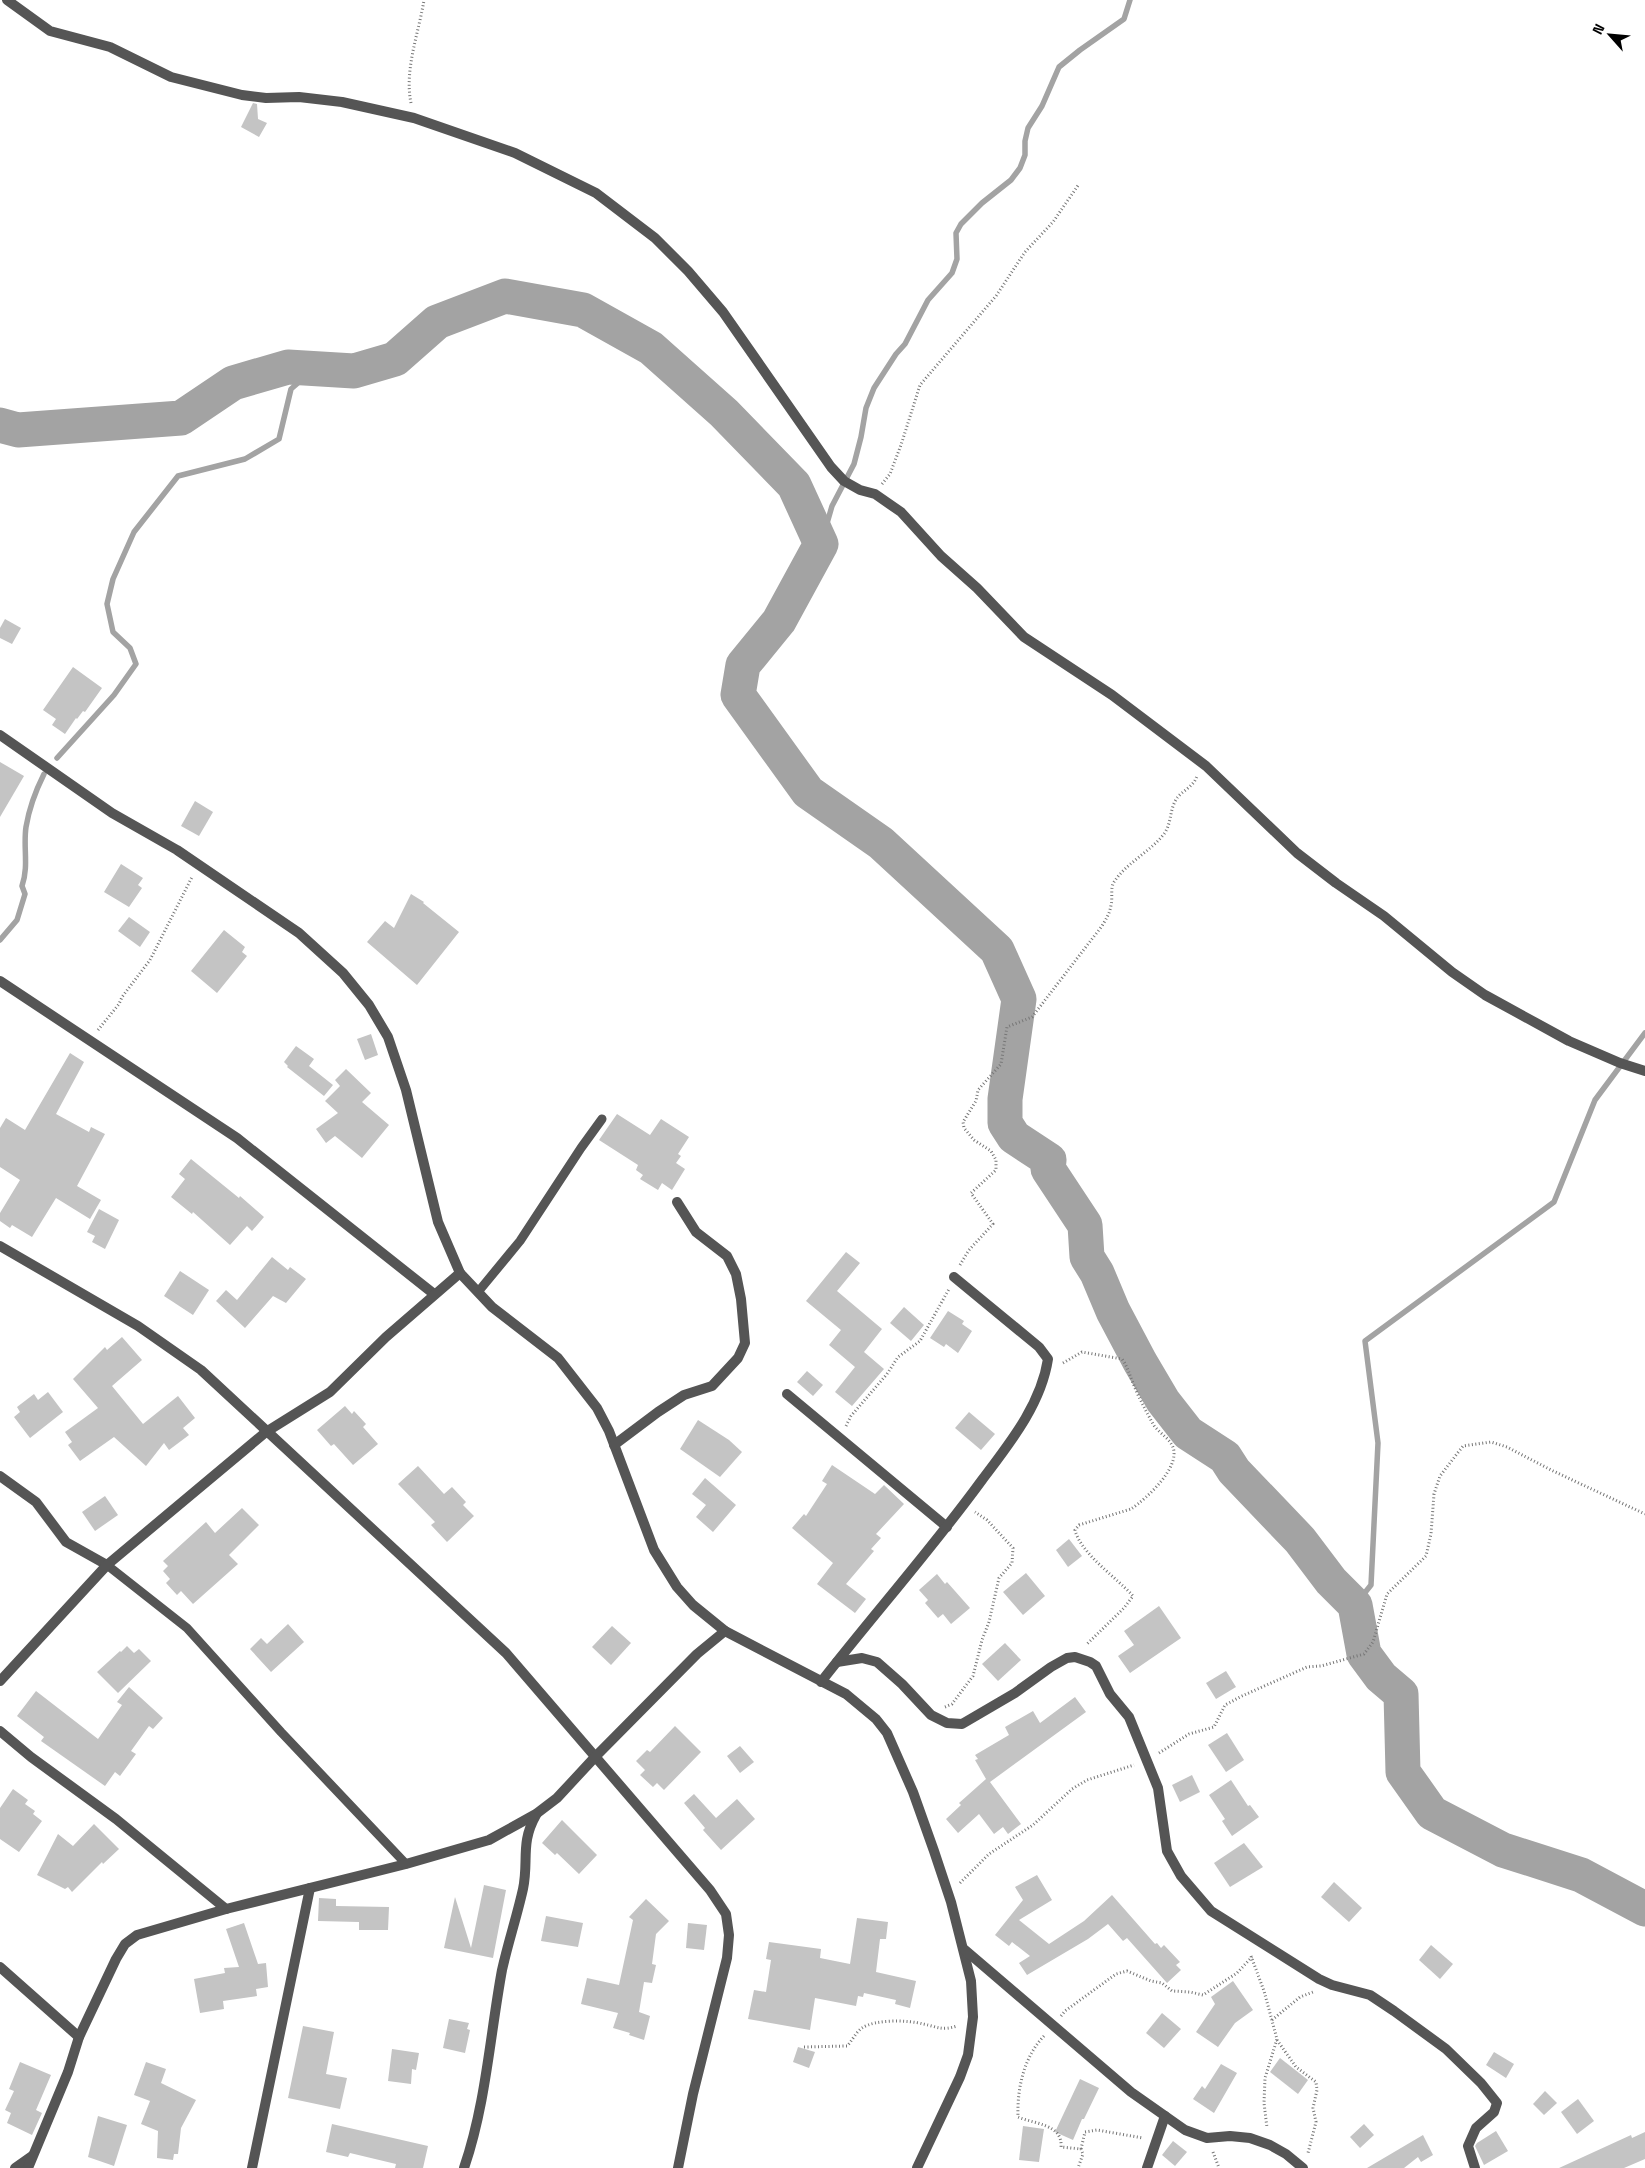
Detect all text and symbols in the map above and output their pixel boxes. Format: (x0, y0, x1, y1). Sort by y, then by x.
north arrow (1585, 10, 1635, 60)
text: N (1588, 21, 1609, 37)

